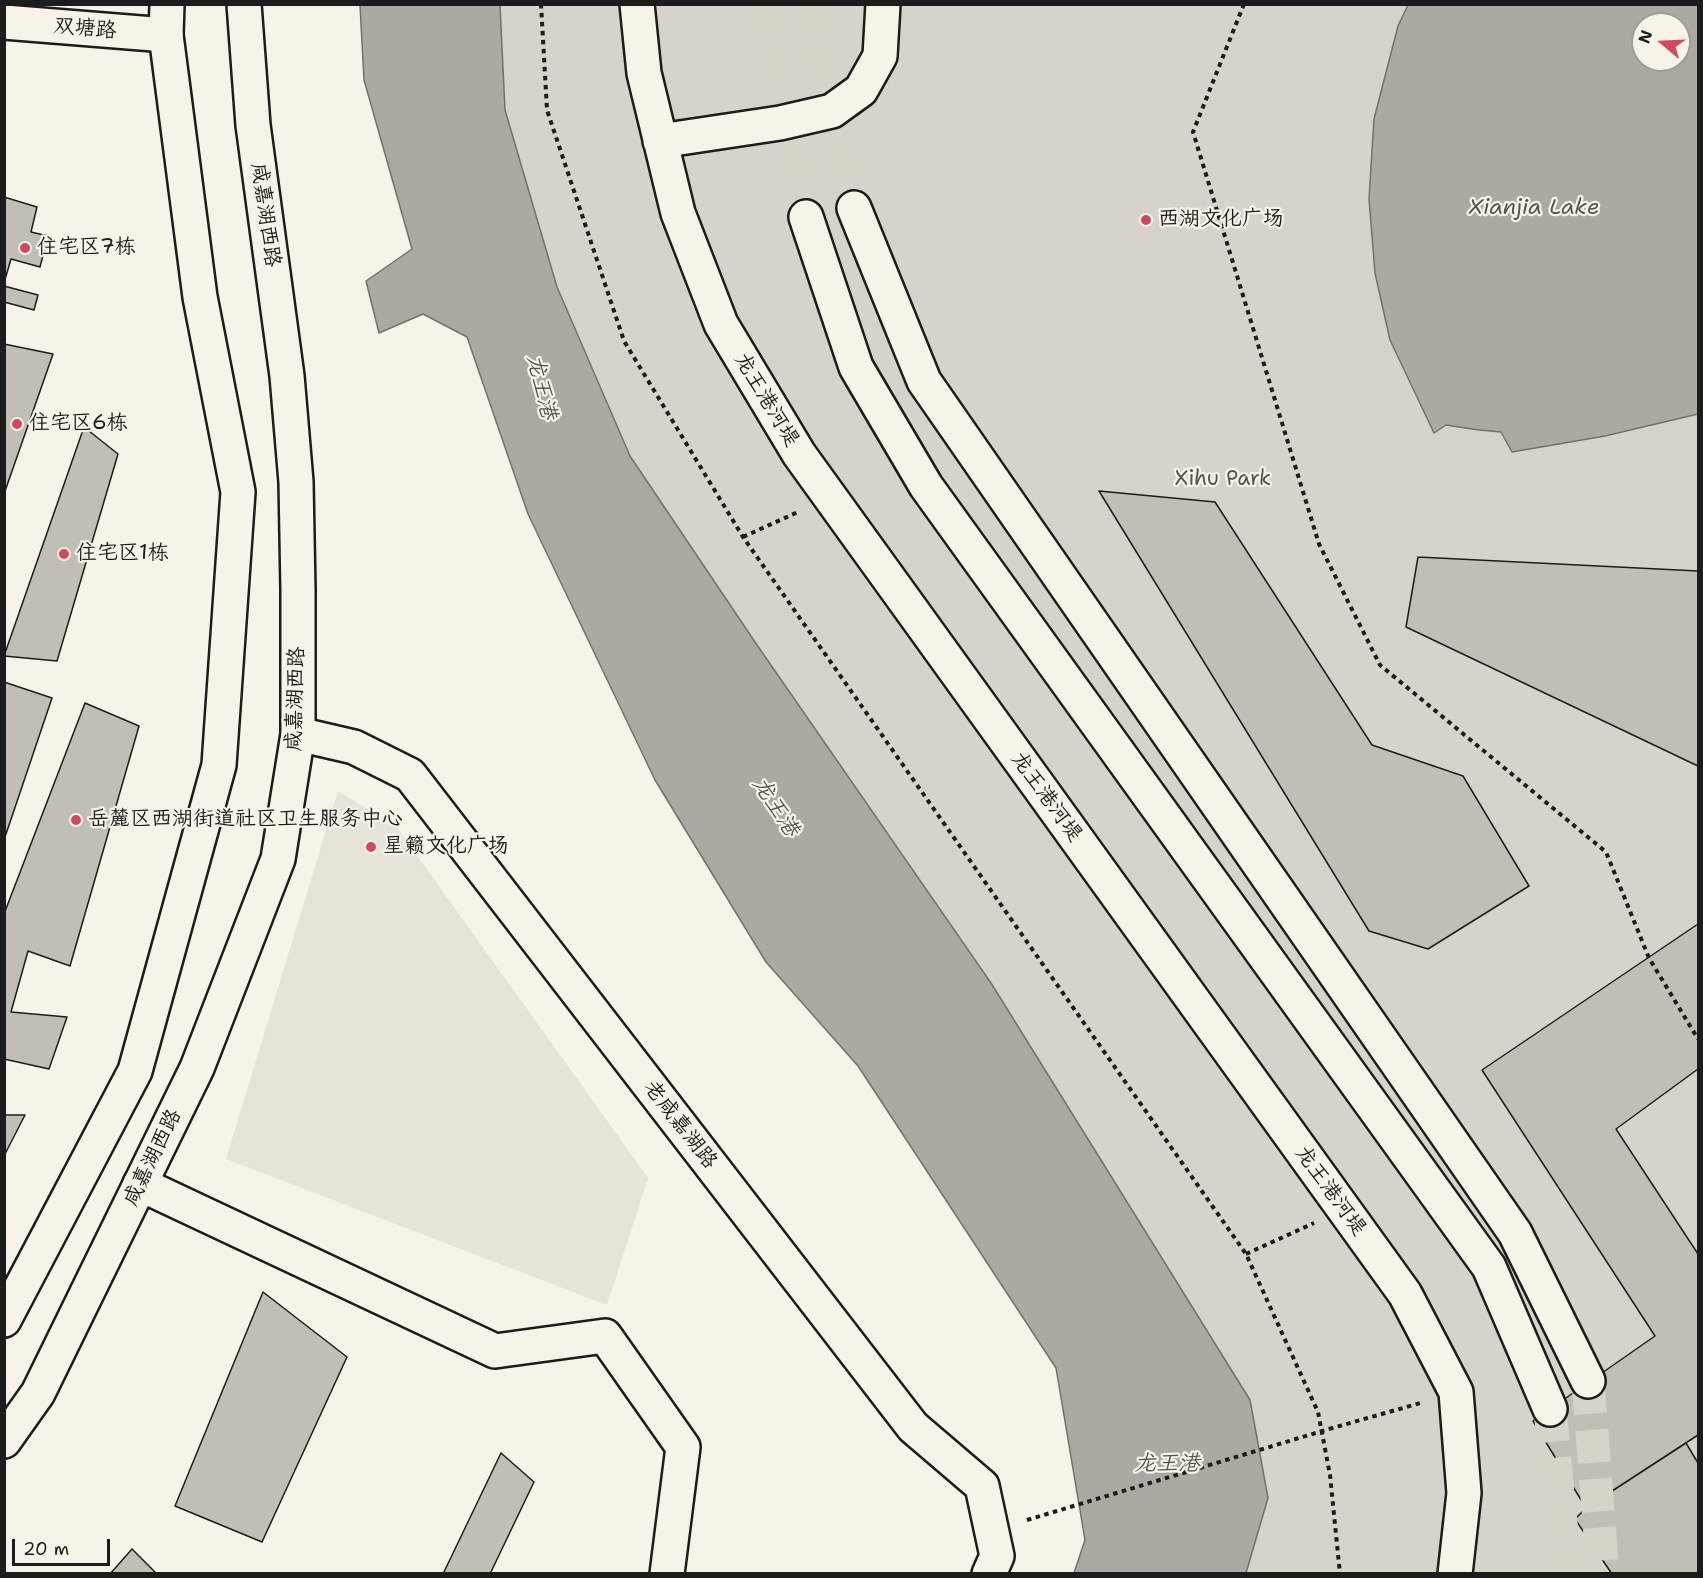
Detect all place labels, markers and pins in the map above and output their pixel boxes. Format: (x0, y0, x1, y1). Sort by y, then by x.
place label: 西湖文化广场 (1158, 207, 1284, 233)
marker: 西湖文化广场 (1139, 213, 1153, 227)
place label: 住宅区7栋 (37, 235, 136, 261)
marker: 住宅区7栋 (18, 241, 32, 255)
place label: 住宅区6栋 (29, 411, 128, 437)
marker: 住宅区6栋 (10, 417, 24, 431)
place label: 住宅区1栋 (76, 541, 169, 567)
marker: 住宅区1栋 (57, 547, 71, 561)
place label: 岳麓区西湖街道社区卫生服务中心 (88, 807, 403, 833)
marker: 岳麓区西湖街道社区卫生服务中心 (69, 813, 83, 827)
place label: 星籁文化广场 (383, 834, 509, 860)
marker: 星籁文化广场 (364, 840, 378, 854)

